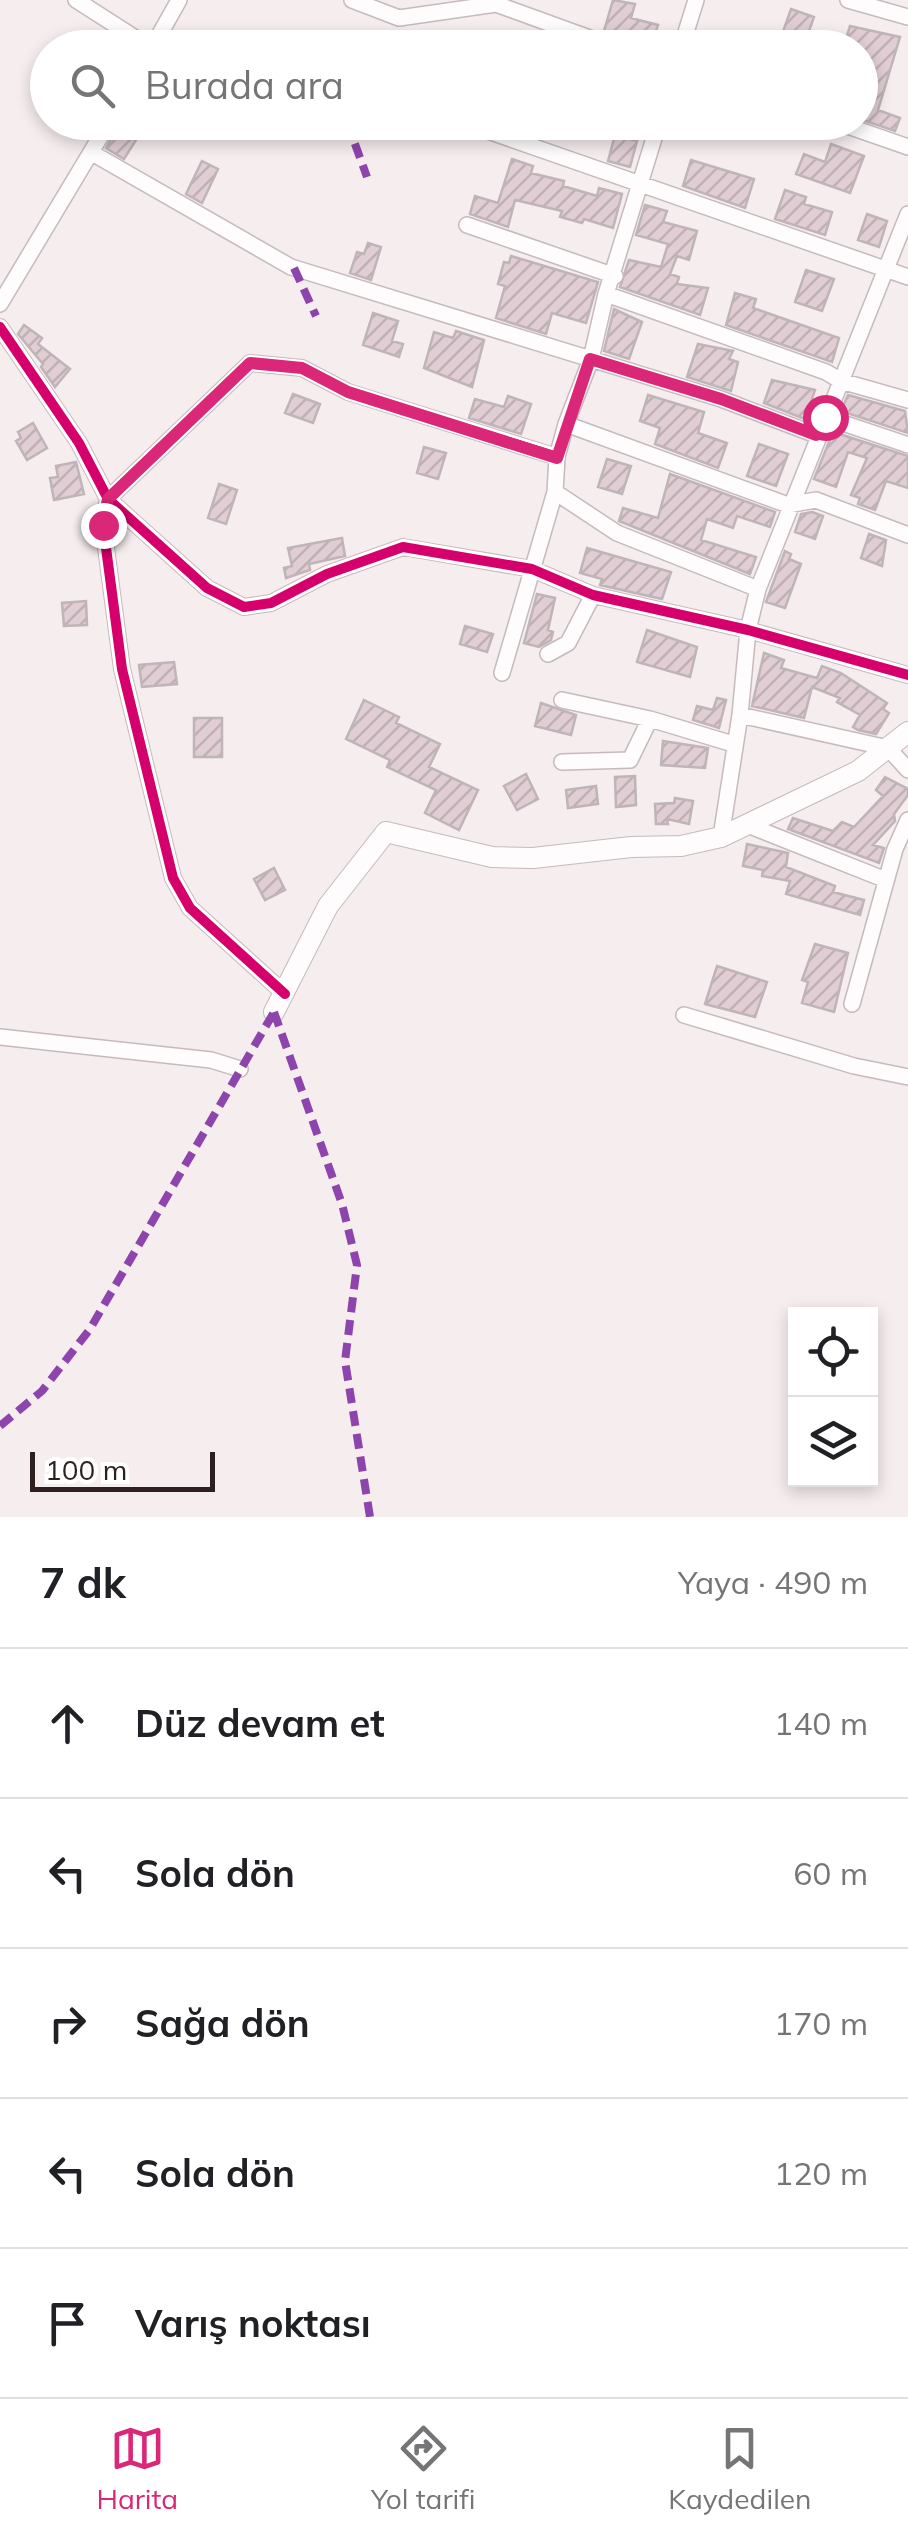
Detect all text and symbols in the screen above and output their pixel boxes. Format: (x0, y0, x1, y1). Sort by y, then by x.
search box (30, 30, 878, 140)
icon: search (65, 58, 120, 113)
text: Burada ara (145, 61, 344, 109)
route start (803, 395, 849, 441)
route end (81, 503, 127, 549)
map controls (788, 1307, 878, 1487)
button: locate (788, 1307, 878, 1397)
button: layers (788, 1397, 878, 1487)
scale bar (30, 1447, 215, 1492)
text: 100 m (45, 1452, 127, 1487)
text: 7 dk (40, 1556, 126, 1609)
text: Yaya · 490 m (678, 1562, 868, 1602)
icon: ahead (40, 1696, 95, 1751)
text: Düz devam et (135, 1699, 385, 1747)
text: 140 m (774, 1703, 868, 1743)
icon: left (40, 1846, 95, 1901)
text: Sola dön (135, 1849, 295, 1897)
text: 60 m (793, 1853, 868, 1893)
icon: right (40, 1996, 95, 2051)
text: Sağa dön (135, 1999, 310, 2047)
text: 170 m (774, 2003, 868, 2043)
icon: left (40, 2146, 95, 2201)
text: Sola dön (135, 2149, 295, 2197)
text: 120 m (774, 2153, 868, 2193)
icon: arrive (40, 2296, 95, 2351)
text: Varış noktası (135, 2299, 371, 2347)
tab: Harita (96, 2421, 178, 2516)
tab: Yol tarifi (371, 2421, 475, 2516)
tab: Kaydedilen (668, 2421, 812, 2516)

